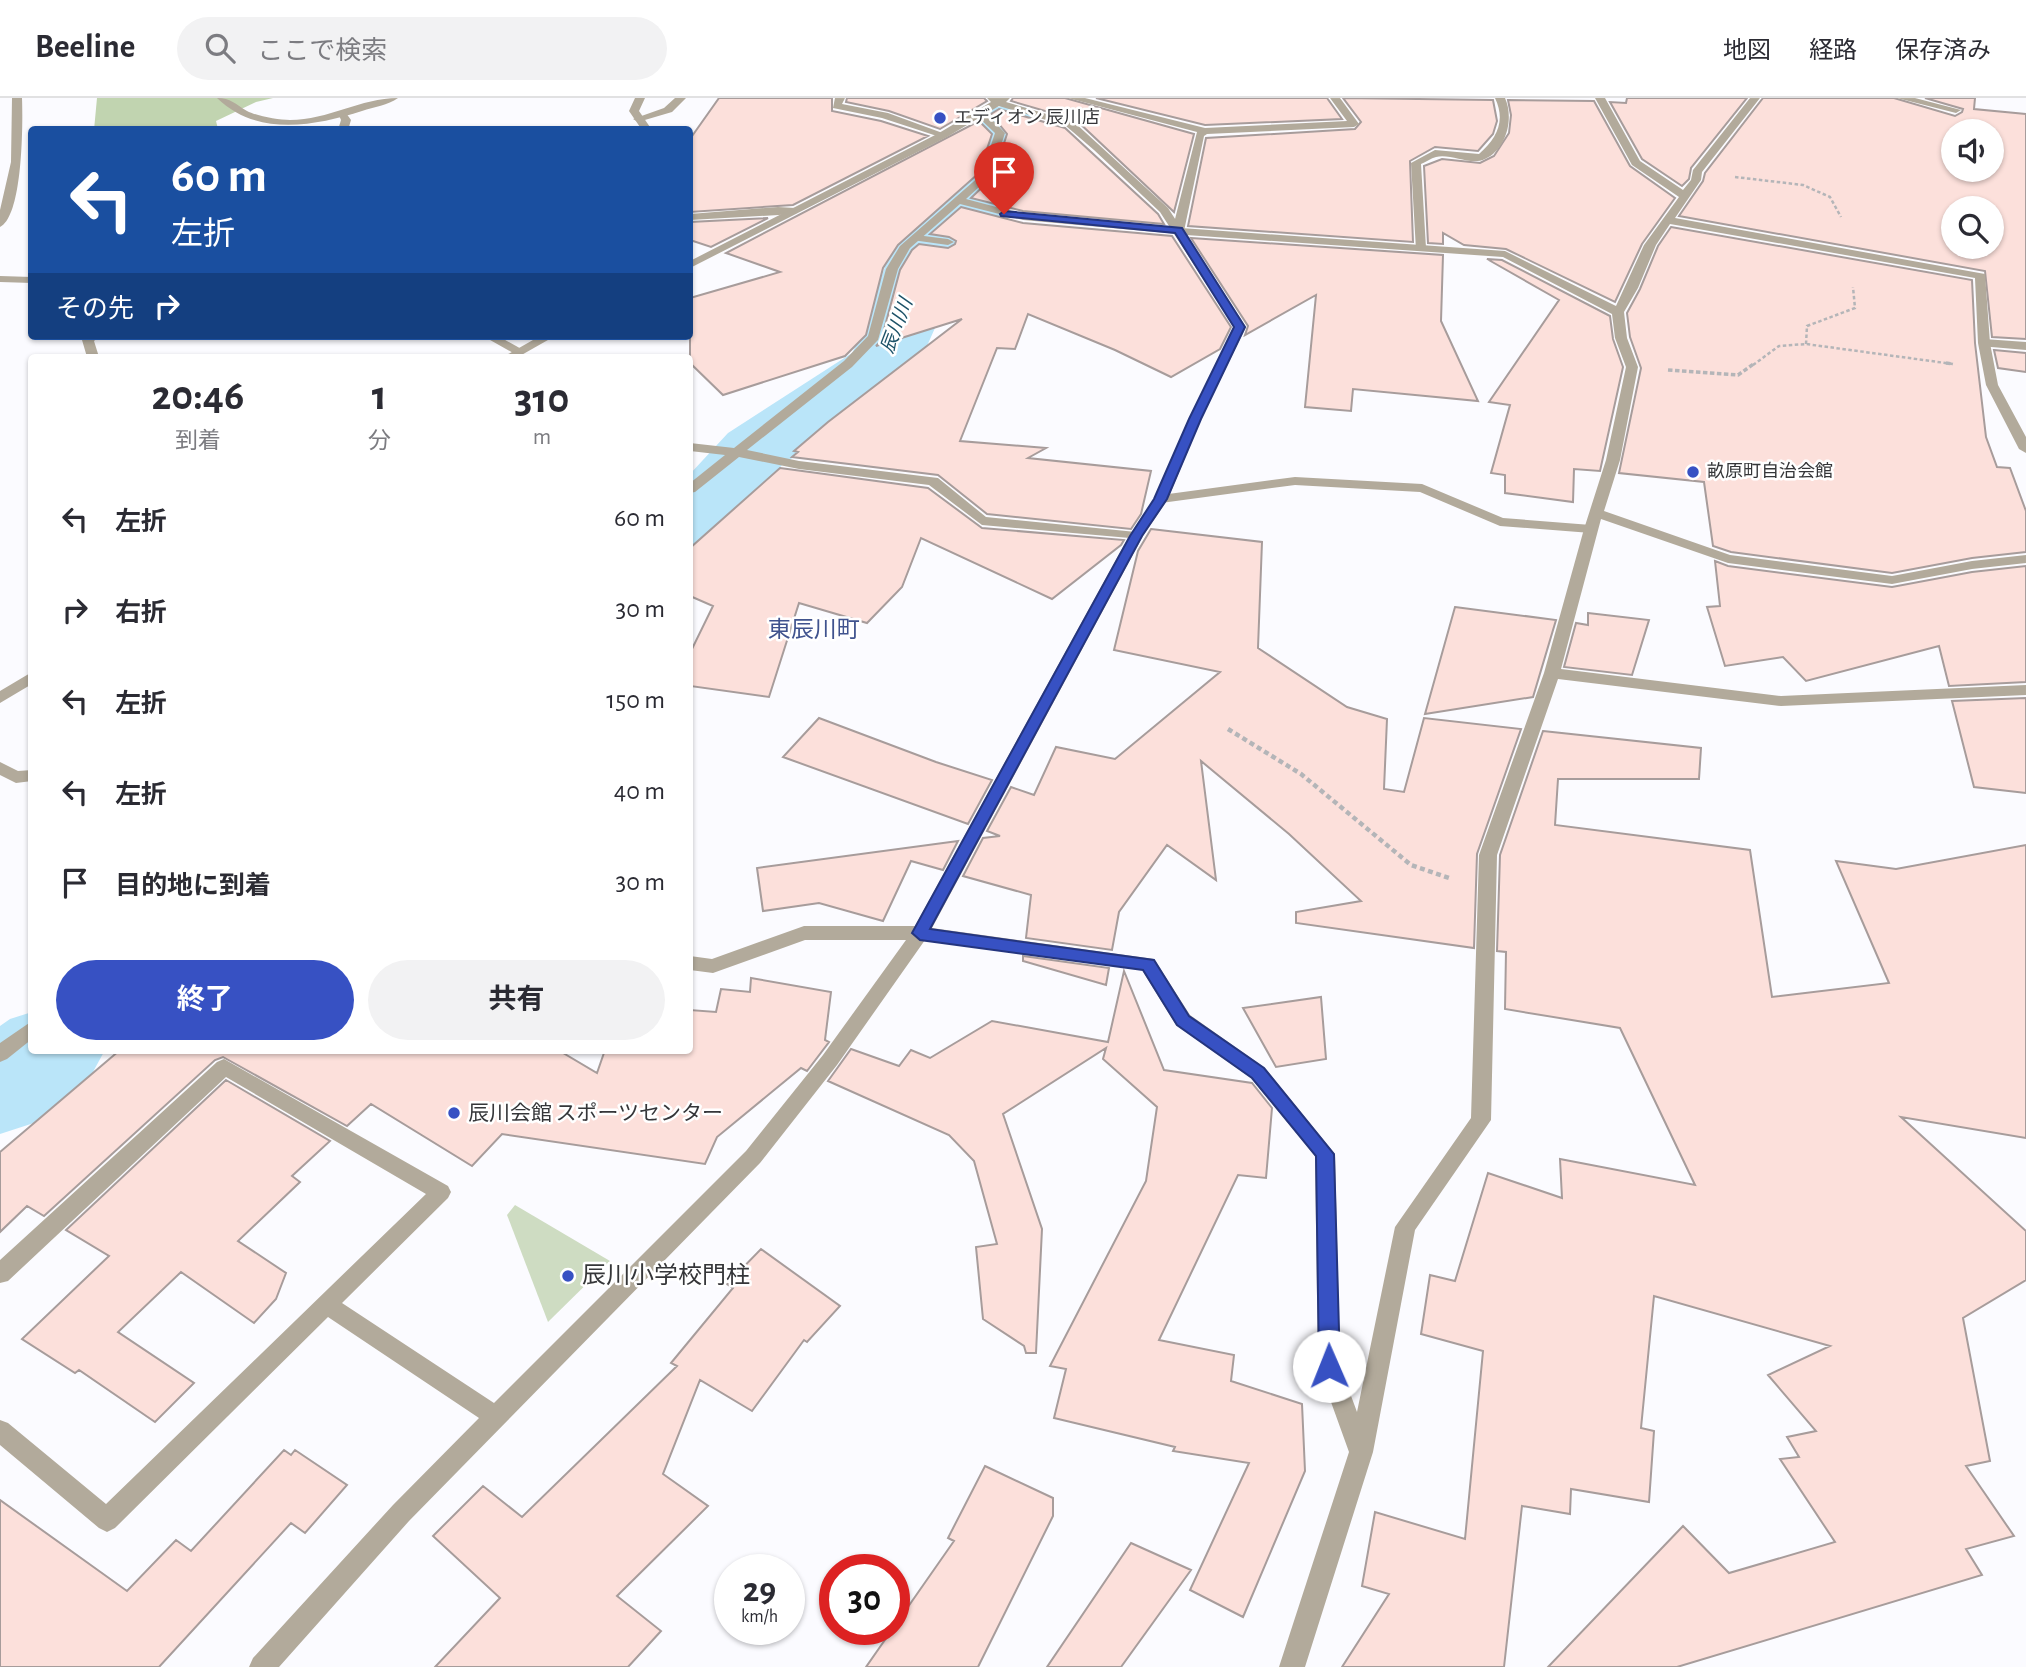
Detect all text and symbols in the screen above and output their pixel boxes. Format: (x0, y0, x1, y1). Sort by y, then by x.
search box (177, 17, 667, 80)
icon: search (201, 29, 239, 67)
text: Beeline (35, 31, 135, 64)
text: ここで検索 (257, 38, 387, 64)
text: 地図 (1723, 39, 1771, 63)
text: 経路 (1809, 39, 1857, 63)
text: 保存済み (1895, 39, 1991, 63)
place label: エディオン 辰川店 (954, 107, 1100, 127)
marker: エディオン 辰川店 (932, 110, 948, 126)
map controls (1941, 119, 2004, 259)
button: sound (1941, 119, 2004, 182)
pin (974, 142, 1034, 214)
text: 60 m (171, 152, 267, 201)
icon: arrive (985, 153, 1023, 191)
icon: left (56, 154, 147, 245)
button: search (1941, 196, 2004, 259)
text: 左折 (171, 218, 235, 250)
icon: right (148, 287, 186, 325)
water label: 辰川川 (878, 294, 917, 356)
text: その先 (56, 296, 134, 322)
text: 20:46 (152, 375, 244, 417)
text: 1 (372, 375, 387, 417)
text: 310 (514, 378, 569, 420)
text: m (533, 426, 551, 449)
text: 到着 (175, 430, 221, 453)
text: 分 (368, 430, 391, 453)
place label: 畝原町自治会館 (1707, 461, 1833, 481)
marker: 畝原町自治会館 (1685, 464, 1701, 480)
icon: left (56, 500, 94, 538)
text: 60 m (614, 505, 665, 531)
text: 左折 (115, 509, 167, 535)
icon: right (56, 591, 94, 629)
text: 30 m (615, 596, 665, 622)
text: 右折 (115, 600, 167, 626)
district label: 東辰川町 (768, 617, 860, 642)
icon: left (56, 682, 94, 720)
text: 150 m (606, 687, 665, 713)
text: 左折 (115, 691, 167, 717)
icon: left (56, 773, 94, 811)
text: 40 m (614, 778, 665, 804)
text: 左折 (115, 782, 167, 808)
icon: arrive (56, 864, 94, 902)
text: 30 m (615, 869, 665, 895)
text: 目的地に到着 (115, 873, 271, 899)
button: 終了 (56, 960, 354, 1040)
button: 共有 (368, 960, 665, 1040)
place label: 辰川会館 スポーツセンター (468, 1102, 723, 1124)
marker: 辰川会館 スポーツセンター (446, 1105, 462, 1121)
place label: 辰川小学校門柱 (582, 1262, 750, 1288)
marker: 辰川小学校門柱 (560, 1268, 576, 1284)
position arrow (1292, 1329, 1366, 1403)
speed limit sign: 30 (819, 1554, 910, 1645)
text: 29 (743, 1573, 776, 1608)
text: km/h (741, 1608, 778, 1626)

